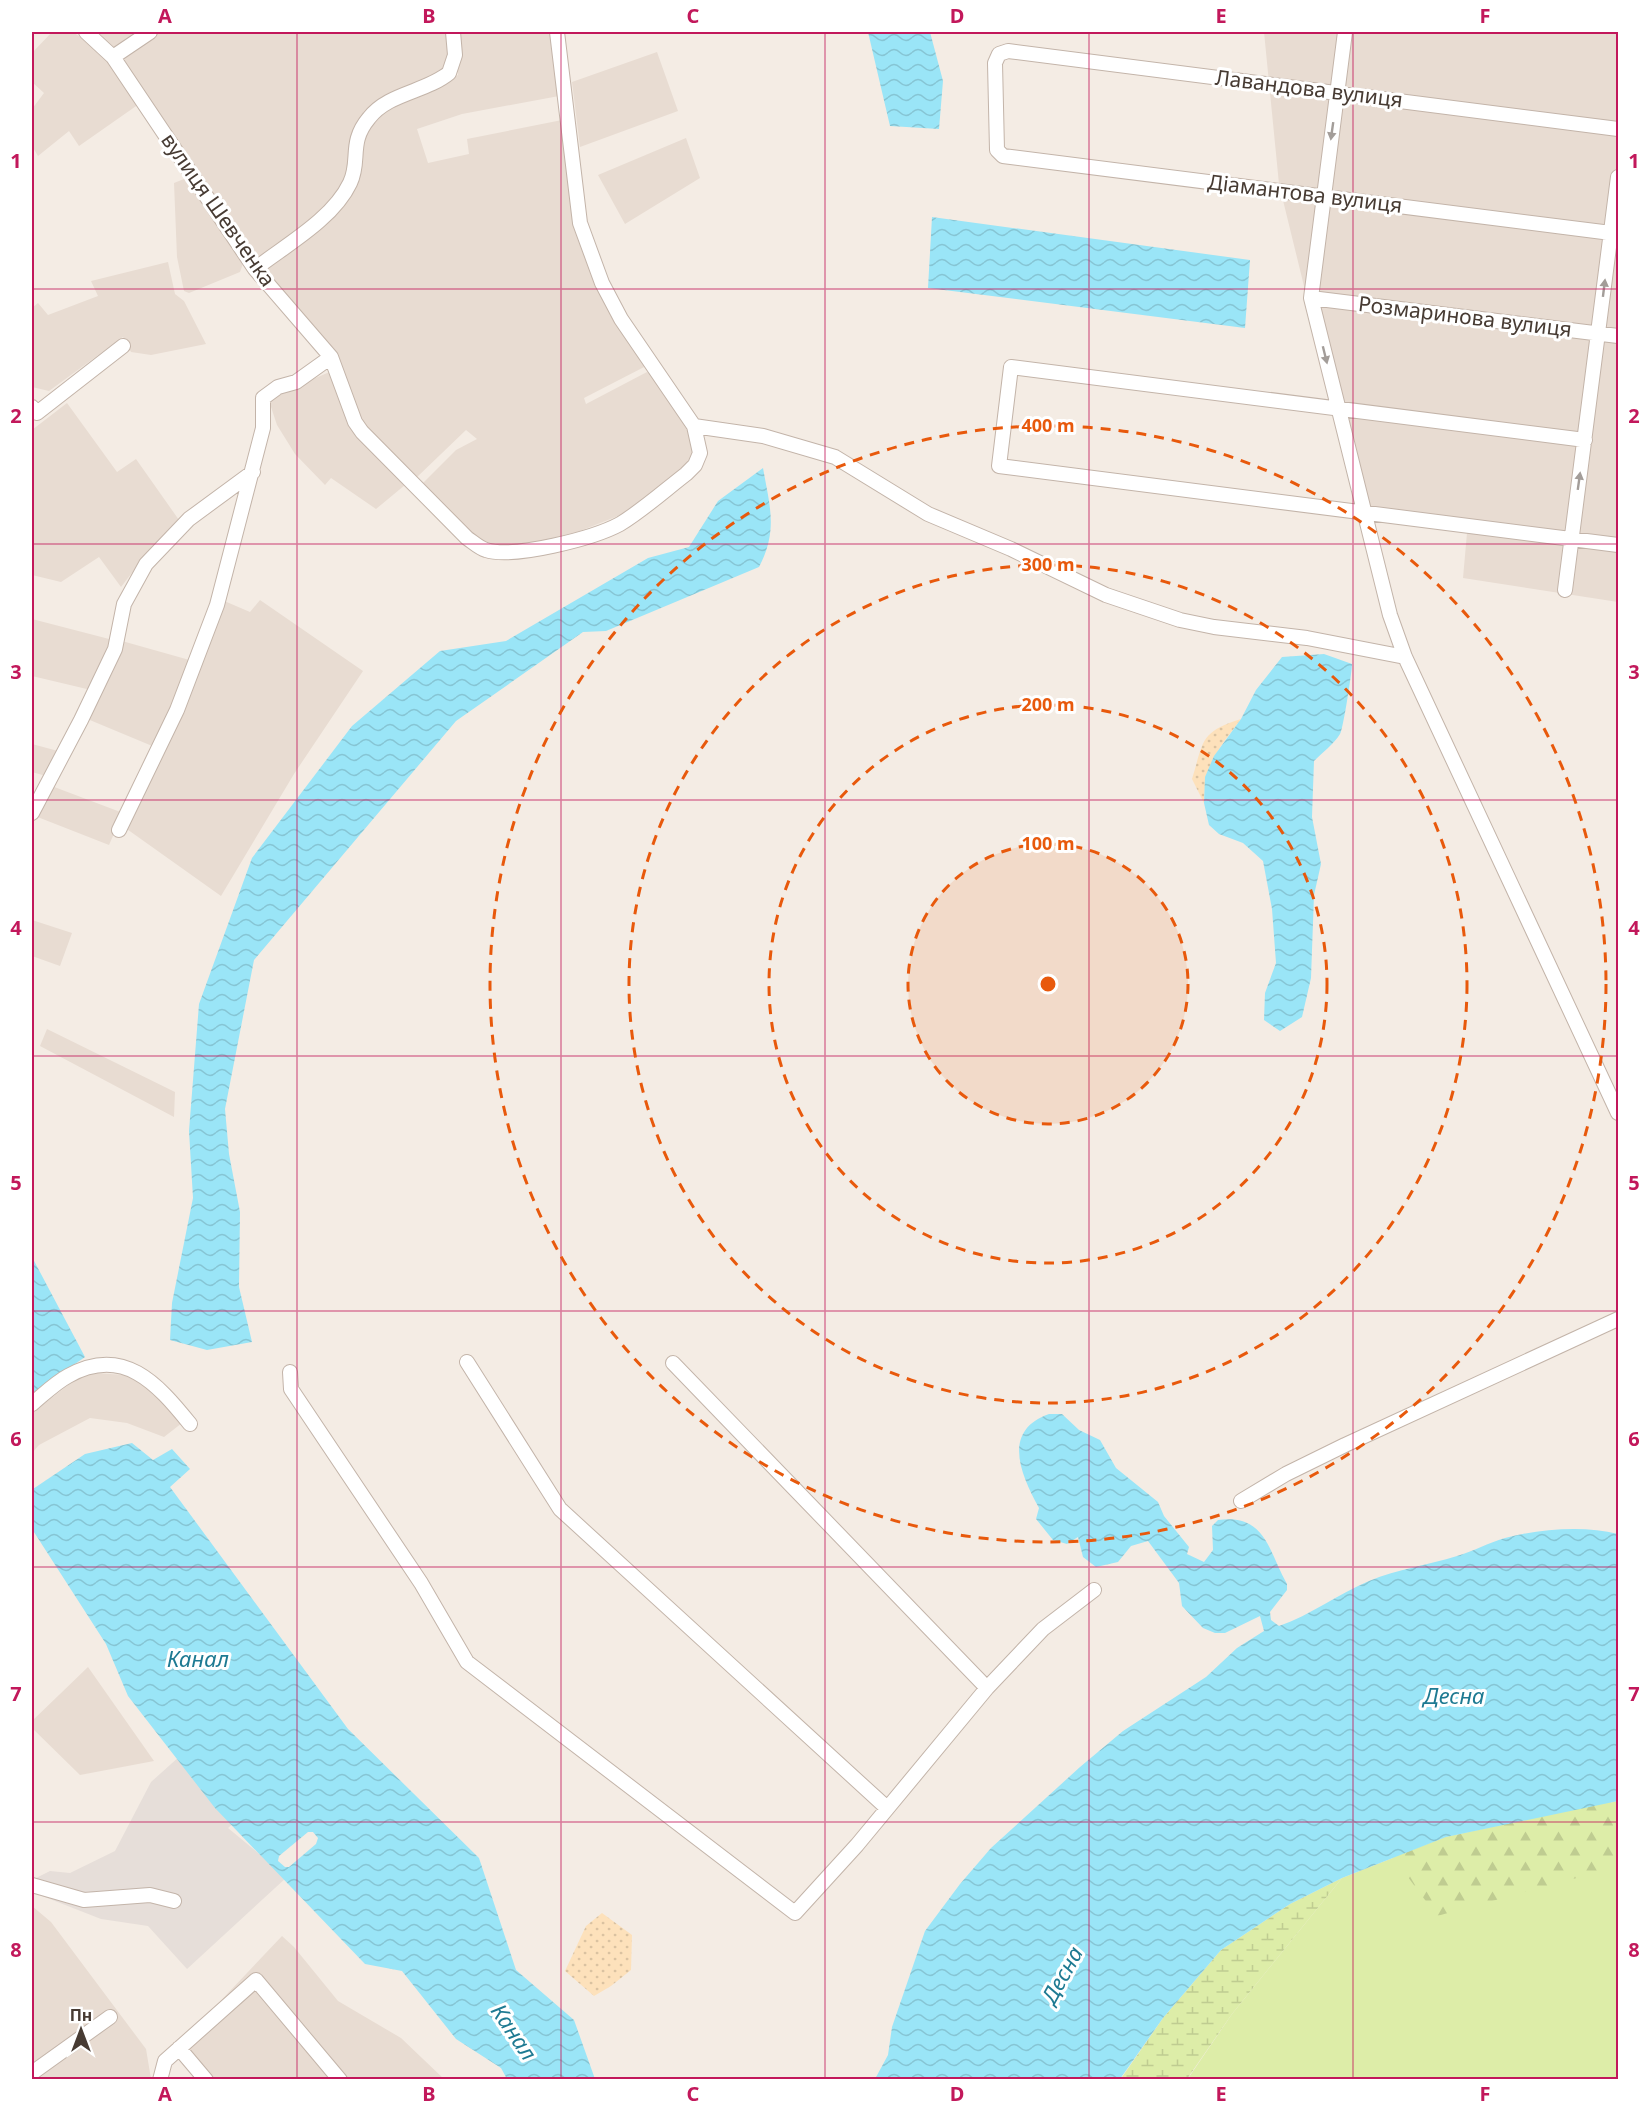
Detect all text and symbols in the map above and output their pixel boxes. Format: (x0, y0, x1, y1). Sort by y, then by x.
text: A (158, 2, 172, 29)
text: B (422, 2, 436, 29)
text: C (687, 2, 700, 29)
text: D (950, 2, 964, 29)
text: E (1215, 2, 1227, 29)
text: F (1480, 2, 1490, 29)
street label: Лавандова вулиця (1214, 63, 1404, 113)
one-way arrow (1327, 122, 1336, 141)
street label: вулиця Шевченка (155, 127, 282, 292)
text: 1 (10, 147, 22, 174)
text: 1 (1628, 147, 1640, 174)
street label: Діамантова вулиця (1206, 167, 1404, 219)
one-way arrow (1600, 278, 1609, 297)
street label: Розмаринова вулиця (1357, 289, 1573, 343)
one-way arrow (1320, 345, 1330, 364)
text: 2 (10, 402, 22, 429)
text: 2 (1628, 402, 1640, 429)
text: 400 m (1021, 413, 1075, 437)
one-way arrow (1575, 472, 1584, 491)
text: 300 m (1021, 552, 1075, 576)
text: 3 (10, 658, 22, 685)
text: 3 (1628, 658, 1640, 685)
text: 200 m (1021, 692, 1075, 716)
text: 100 m (1021, 831, 1075, 855)
text: 4 (10, 914, 22, 941)
text: 4 (1628, 914, 1640, 941)
centre of rings (1038, 974, 1058, 994)
text: 5 (10, 1169, 22, 1196)
text: 5 (1628, 1169, 1640, 1196)
text: 6 (10, 1425, 22, 1452)
text: 6 (1628, 1425, 1640, 1452)
water label: Канал (167, 1643, 229, 1673)
text: 7 (10, 1680, 22, 1707)
water label: Десна (1422, 1680, 1484, 1710)
text: 7 (1628, 1680, 1640, 1707)
text: 8 (10, 1936, 22, 1963)
text: 8 (1628, 1936, 1640, 1963)
water label: Десна (1032, 1941, 1089, 2010)
water label: Канал (485, 1997, 545, 2066)
north arrow (51, 2000, 111, 2060)
text: Пн (70, 2004, 92, 2026)
text: A (158, 2080, 172, 2107)
text: B (422, 2080, 436, 2107)
text: C (687, 2080, 700, 2107)
text: D (950, 2080, 964, 2107)
text: E (1215, 2080, 1227, 2107)
text: F (1480, 2080, 1490, 2107)

